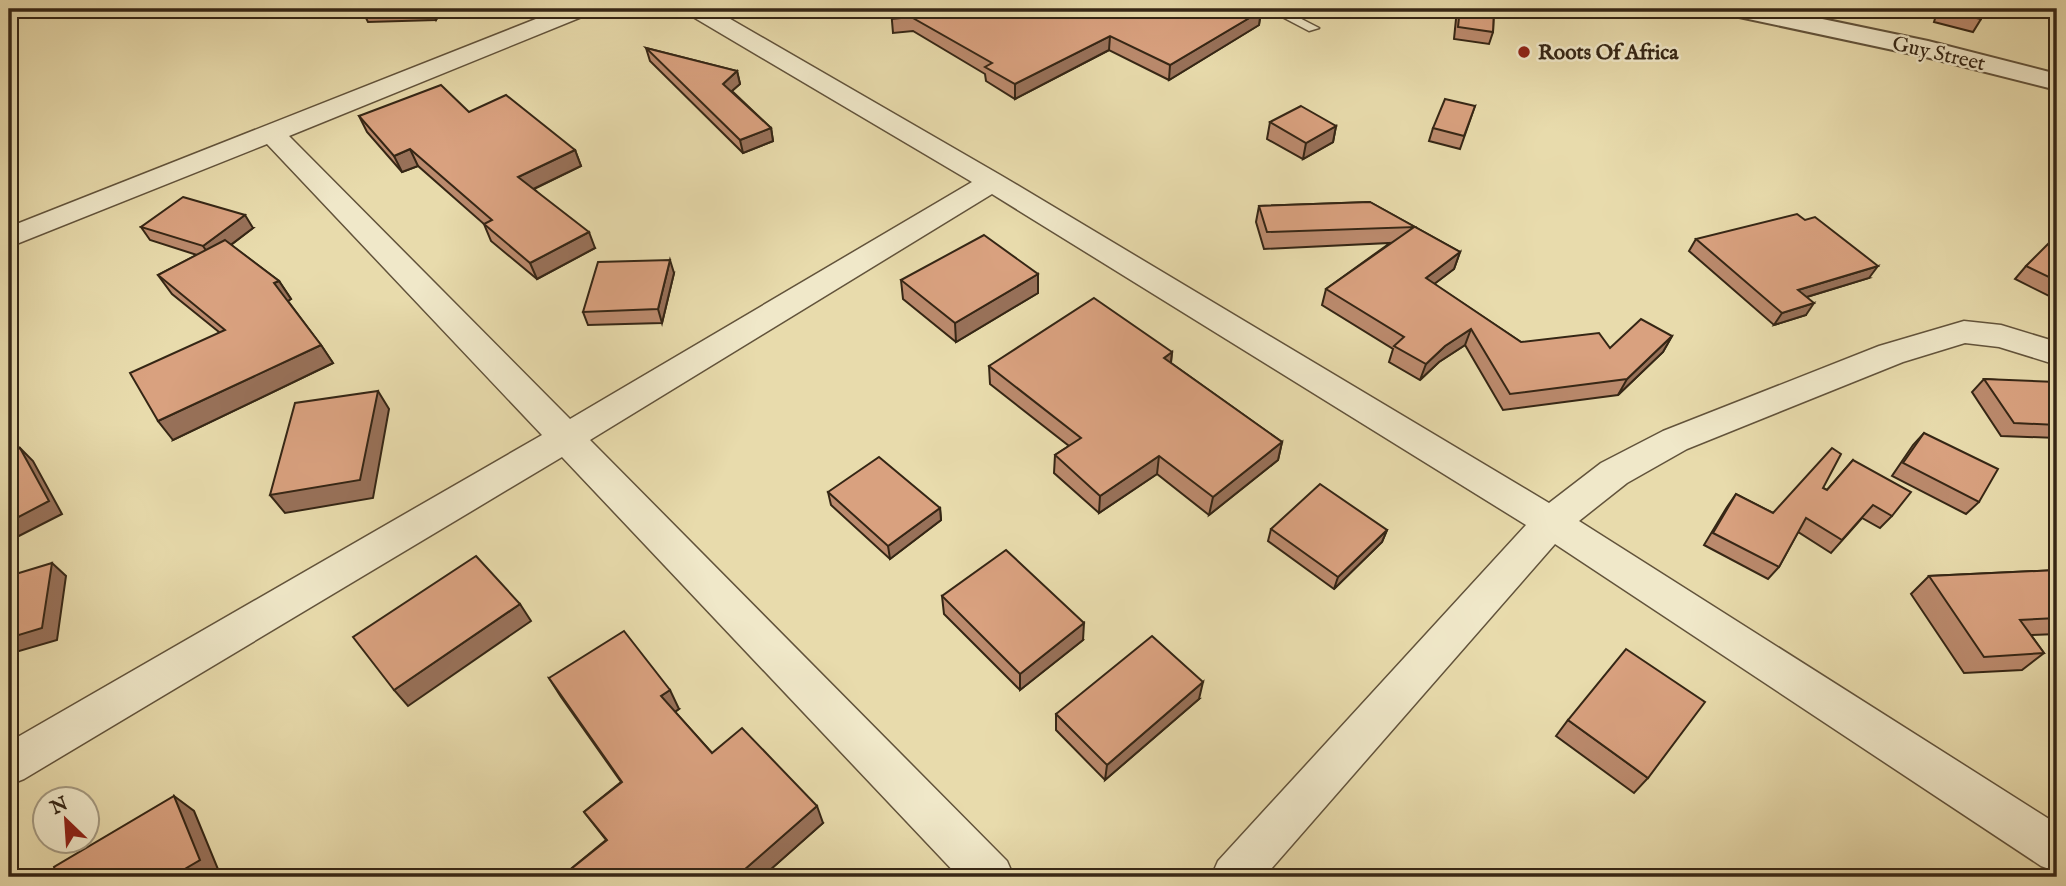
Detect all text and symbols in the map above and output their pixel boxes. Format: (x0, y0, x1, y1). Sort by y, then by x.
street label: Guy Street (1889, 31, 1988, 78)
place label: Roots Of Africa (1538, 40, 1679, 67)
marker: Roots Of Africa (1516, 44, 1532, 60)
north arrow (32, 784, 102, 854)
text: N (46, 792, 73, 821)

